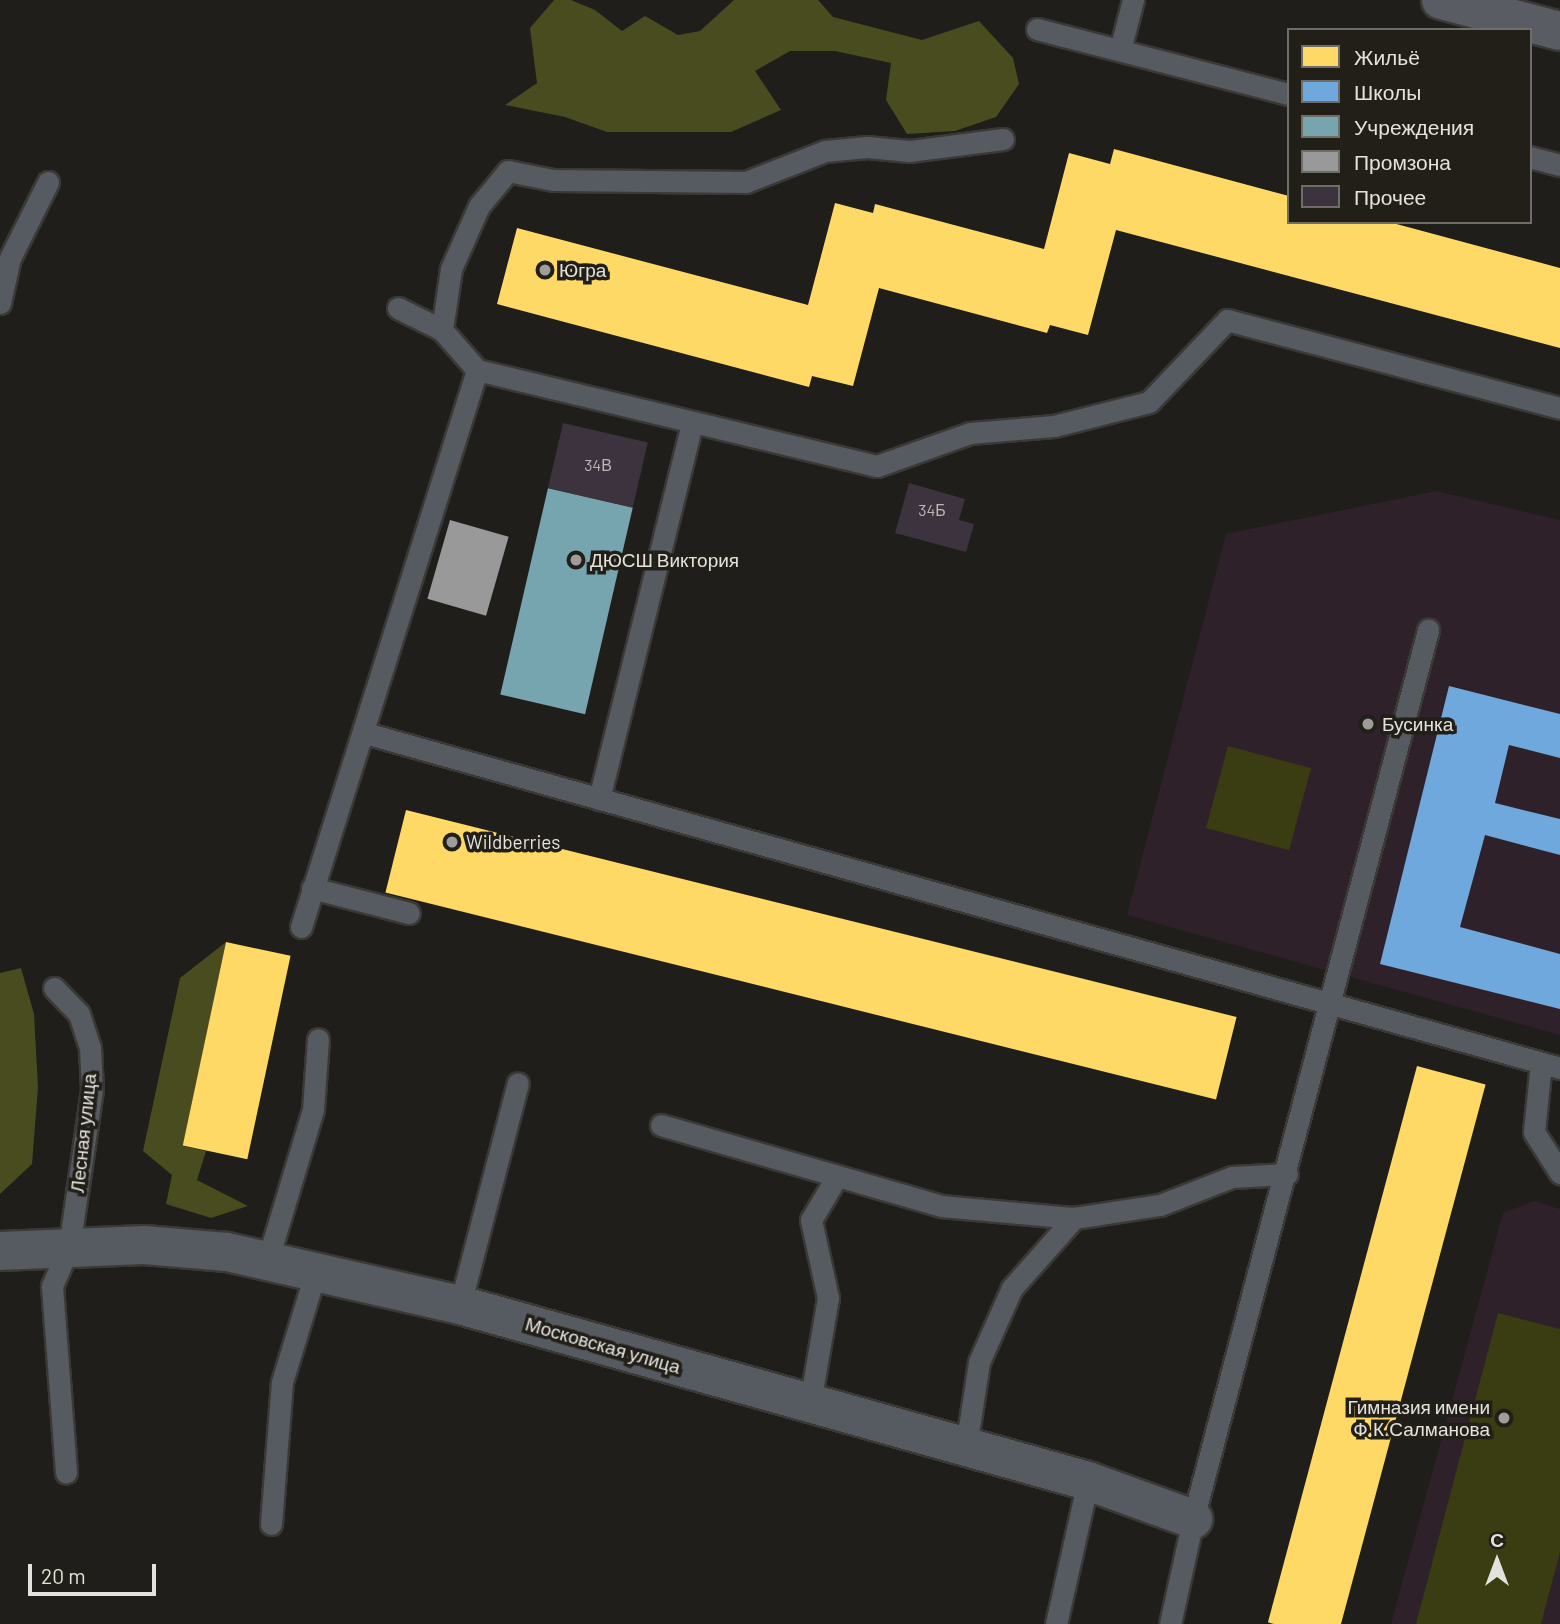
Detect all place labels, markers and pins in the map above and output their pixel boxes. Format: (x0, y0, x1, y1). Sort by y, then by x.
place label: Югра (559, 259, 606, 281)
marker: Югра (537, 262, 553, 278)
place label: ДЮСШ Виктория (590, 549, 739, 571)
marker: ДЮСШ Виктория (568, 552, 584, 568)
place label: Бусинка (1382, 713, 1453, 735)
marker: Бусинка (1360, 716, 1376, 732)
place label: Wildberries (466, 831, 560, 853)
marker: Wildberries (444, 834, 460, 850)
place label: Гимназия имени Ф.К.Салманова (1347, 1396, 1490, 1440)
marker: Гимназия имени Ф.К.Салманова (1496, 1410, 1512, 1426)

